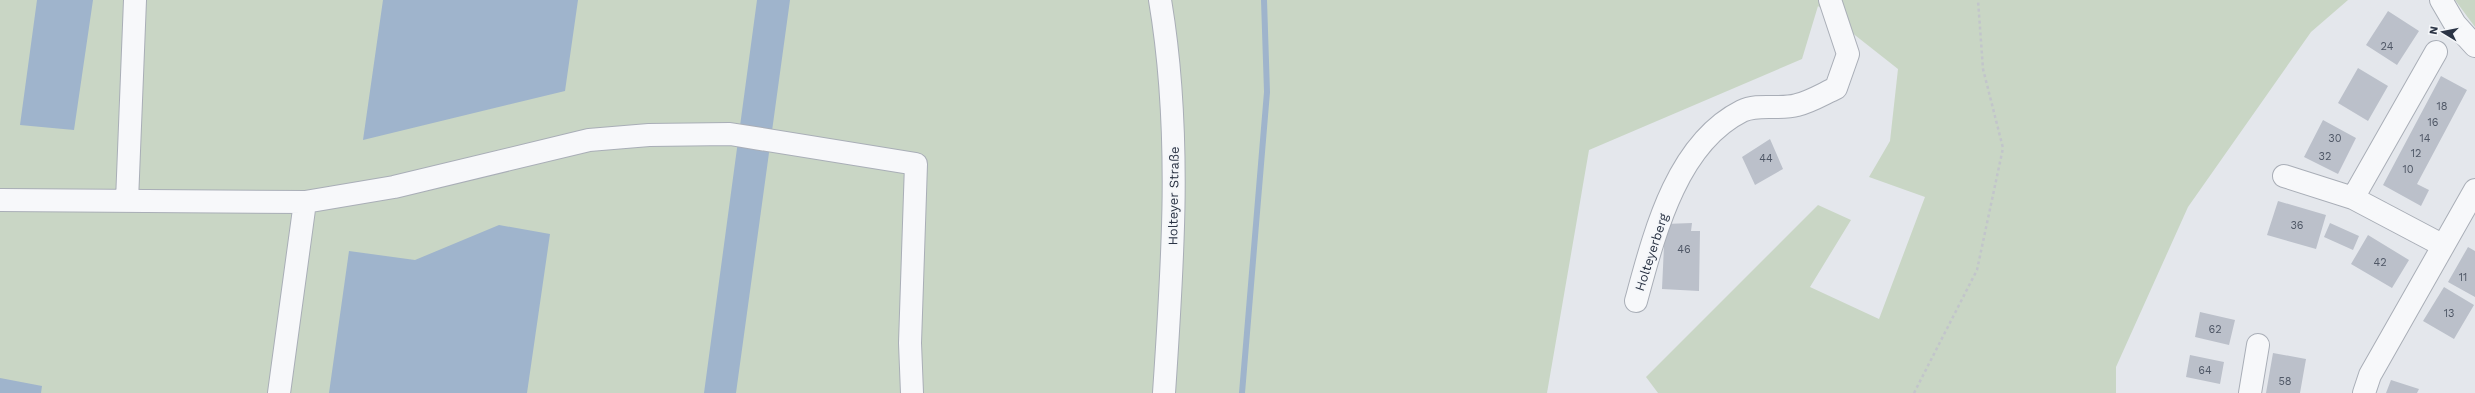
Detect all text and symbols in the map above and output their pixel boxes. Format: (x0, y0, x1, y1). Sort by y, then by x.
north arrow (2423, 12, 2463, 52)
text: N (2427, 25, 2441, 35)
house number: 24 (2381, 40, 2394, 53)
house number: 18 (2436, 100, 2448, 113)
house number: 16 (2428, 116, 2439, 129)
house number: 30 (2328, 132, 2342, 145)
house number: 14 (2419, 132, 2431, 145)
street label: Holteyer Straße (1165, 146, 1182, 246)
house number: 12 (2411, 147, 2421, 160)
house number: 32 (2319, 150, 2331, 163)
house number: 44 (1759, 152, 1773, 165)
house number: 10 (2402, 163, 2414, 176)
street label: Holteyerberg (1632, 211, 1671, 293)
house number: 36 (2290, 219, 2304, 232)
house number: 46 (1677, 243, 1691, 256)
house number: 42 (2373, 256, 2387, 269)
house number: 11 (2459, 271, 2467, 284)
house number: 13 (2444, 307, 2454, 320)
house number: 62 (2208, 323, 2222, 336)
house number: 64 (2198, 364, 2212, 377)
house number: 58 (2278, 375, 2292, 388)

